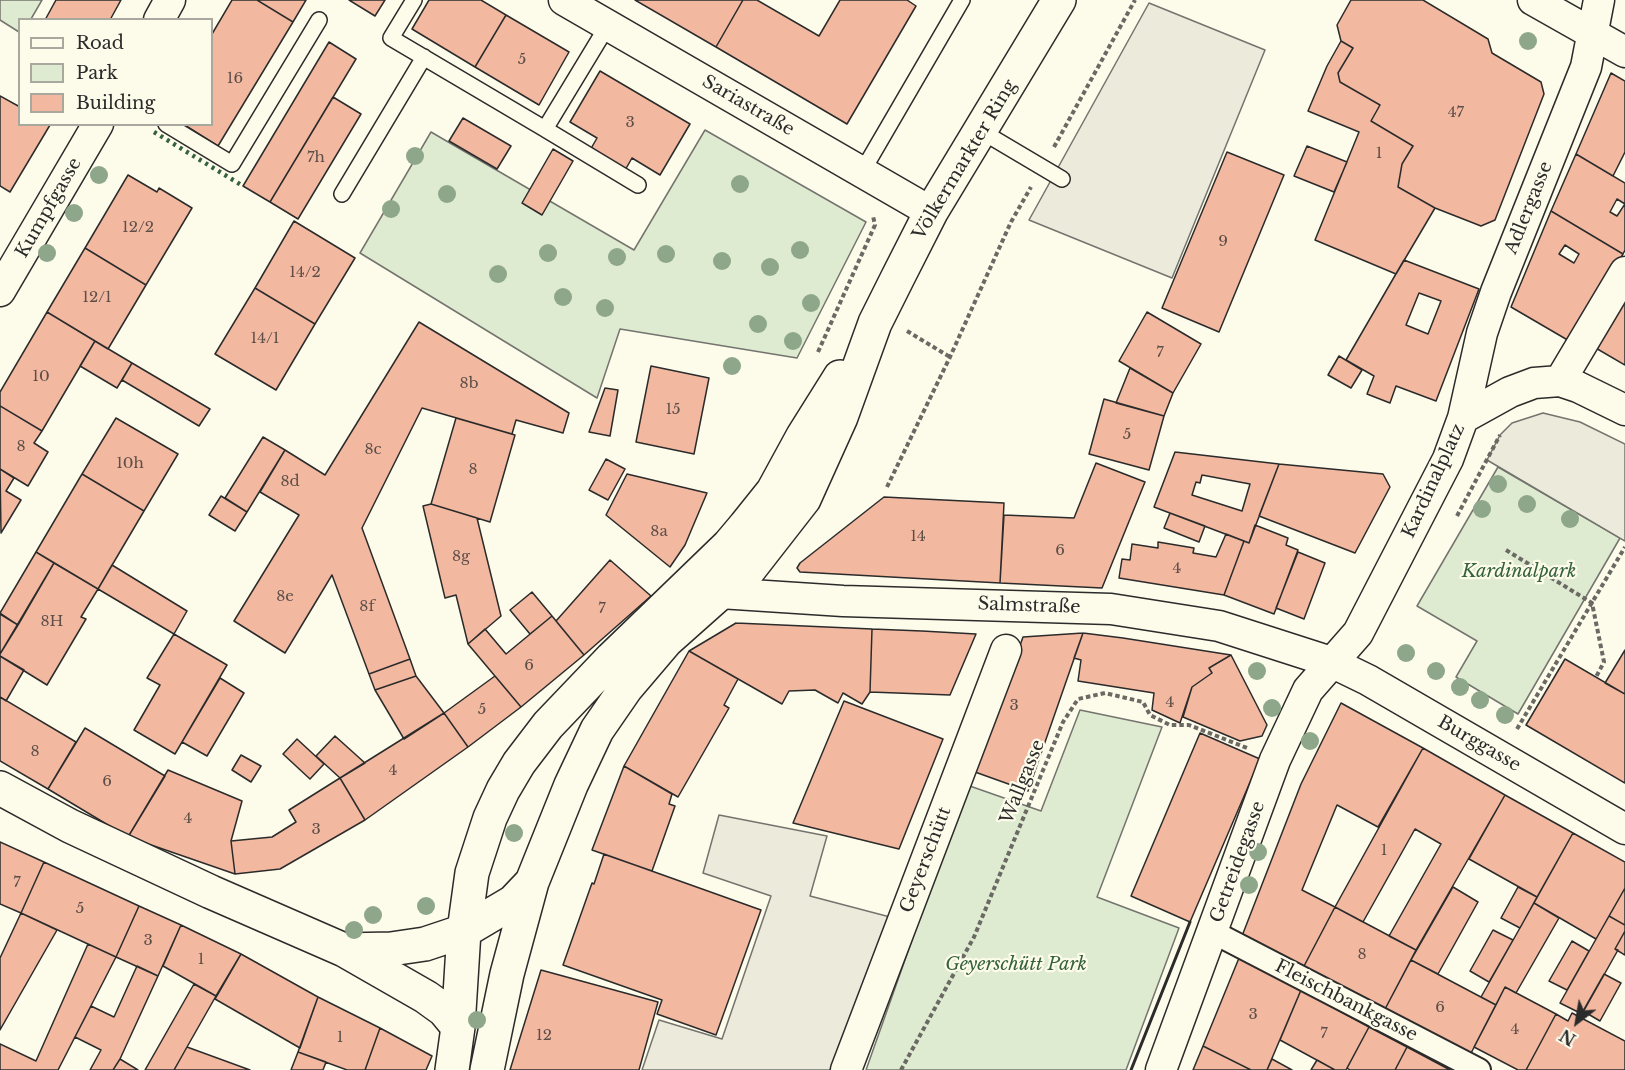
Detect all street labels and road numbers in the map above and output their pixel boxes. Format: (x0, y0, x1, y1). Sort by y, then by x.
street label: Sariastraße (698, 71, 798, 141)
street label: Völkermarkter Ring (909, 76, 1021, 244)
street label: Kumpfgasse (12, 154, 86, 262)
street label: Adlergasse (1501, 159, 1557, 257)
street label: Kardinalplatz (1398, 420, 1470, 542)
street label: Salmstraße (977, 593, 1081, 619)
street label: Burggasse (1434, 712, 1524, 776)
street label: Wallgasse (996, 737, 1050, 827)
street label: Getreidegasse (1206, 798, 1270, 926)
street label: Geyerschütt (896, 804, 956, 916)
street label: Fleischbankgasse (1271, 956, 1421, 1046)

